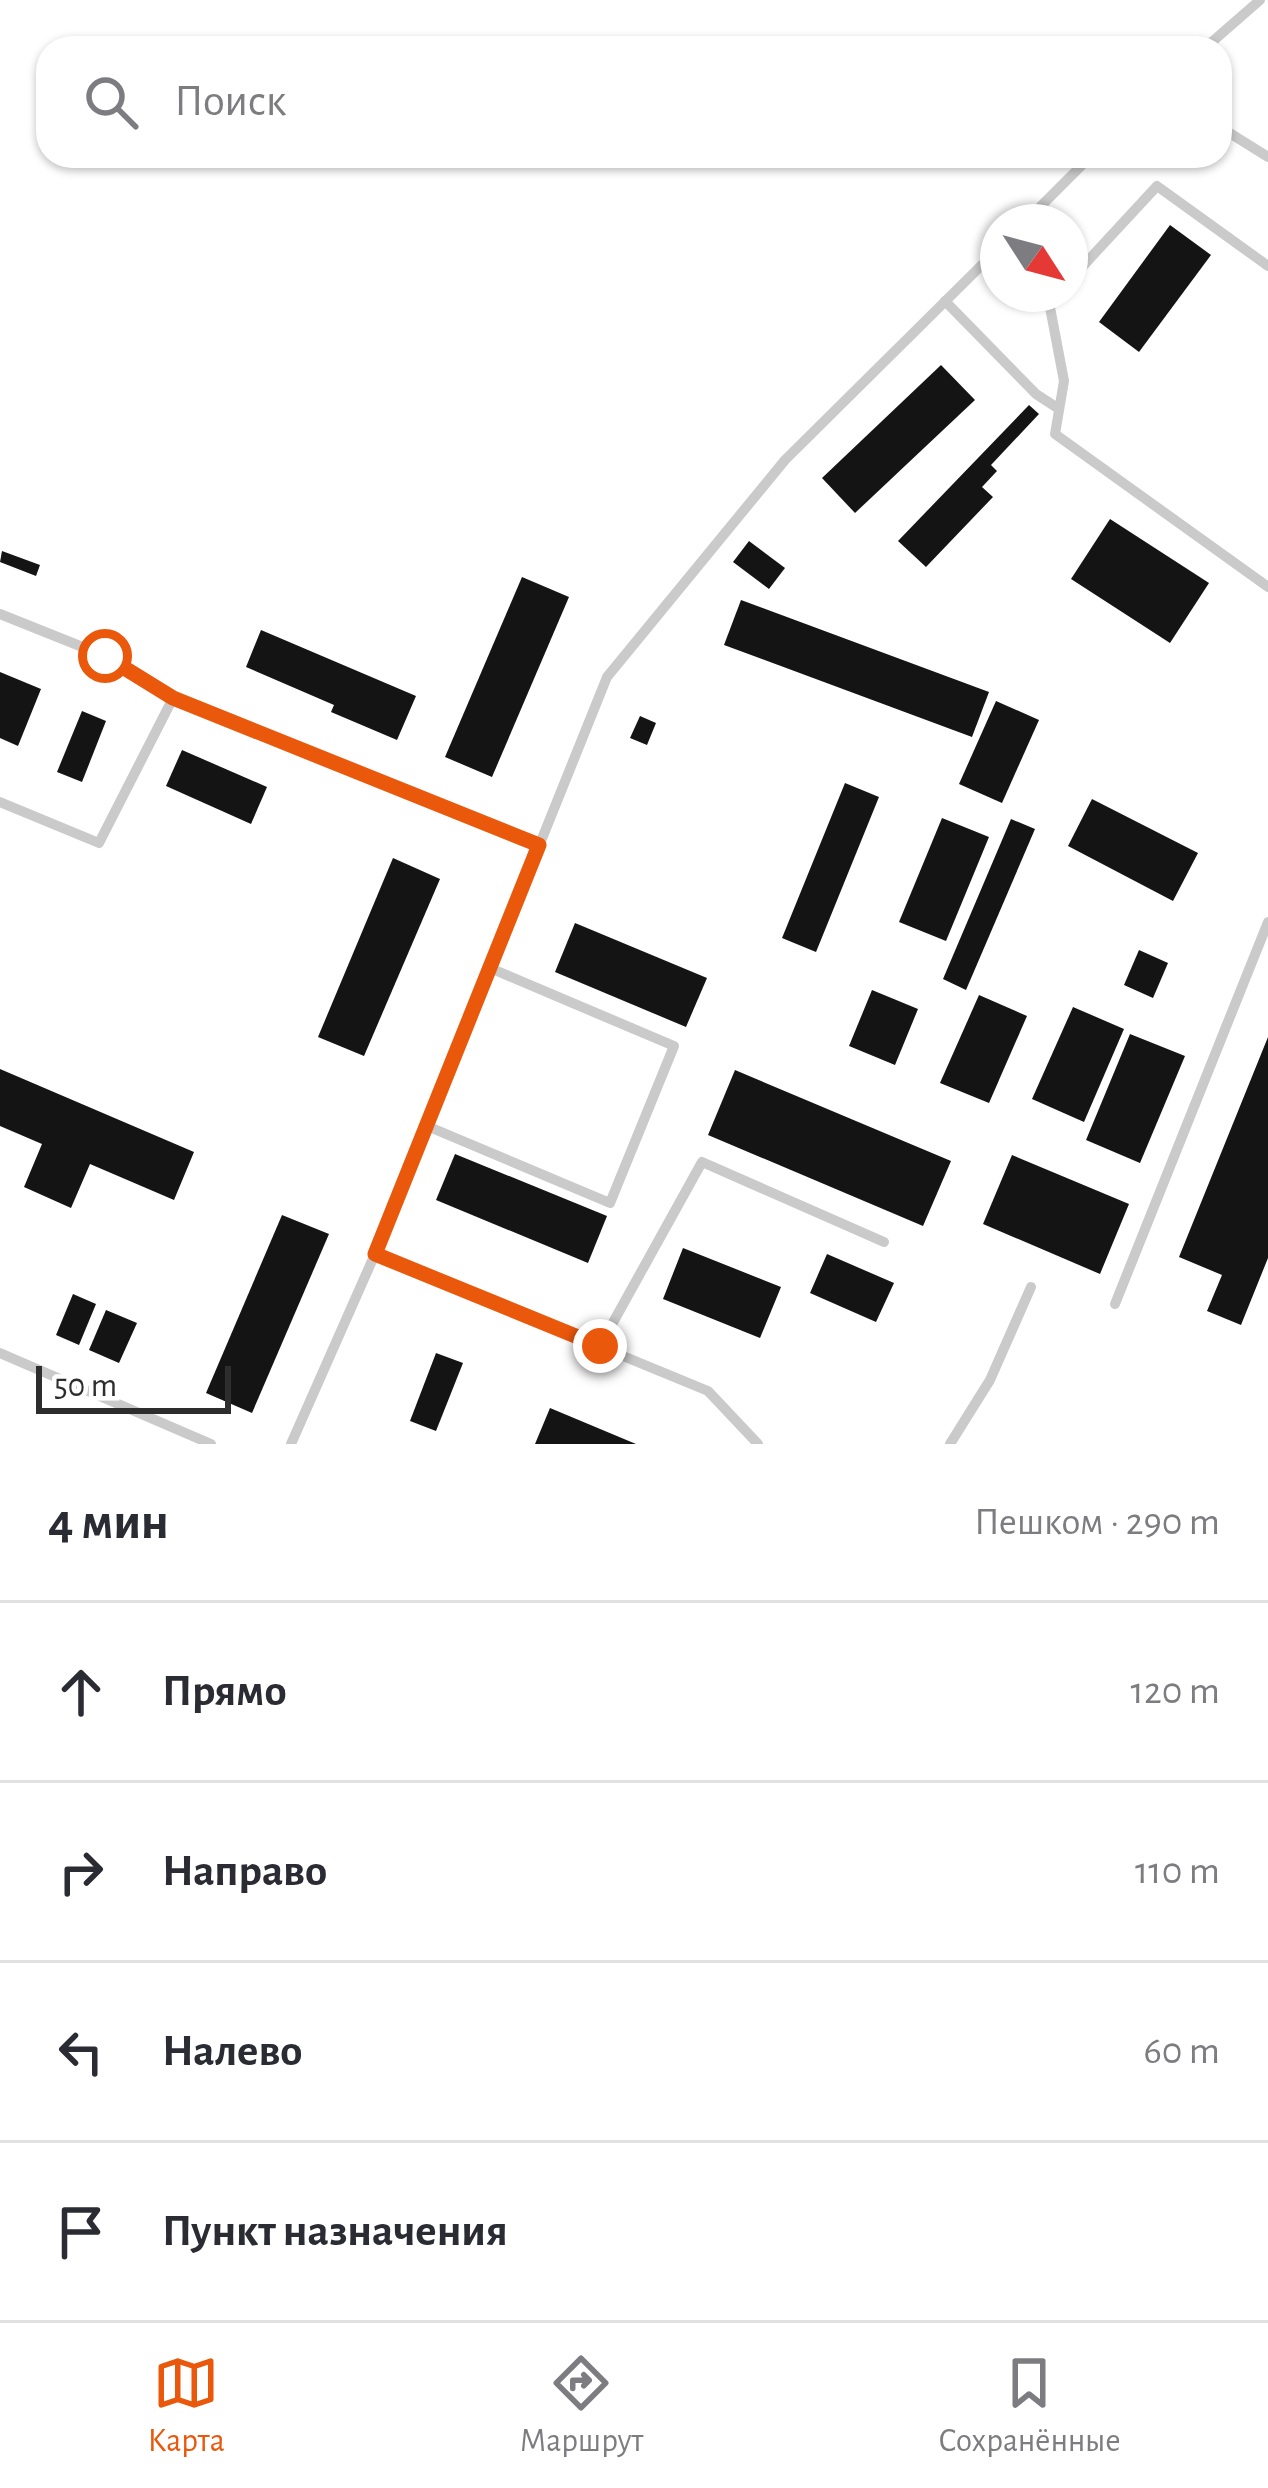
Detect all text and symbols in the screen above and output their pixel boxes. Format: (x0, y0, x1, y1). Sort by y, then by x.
search box (36, 36, 1232, 168)
icon: search (78, 69, 144, 135)
text: Поиск (174, 79, 286, 124)
north arrow (980, 204, 1088, 312)
route start (78, 629, 132, 683)
route end (573, 1319, 627, 1373)
scale bar (36, 1360, 231, 1413)
text: 50 m (54, 1370, 117, 1403)
text: 4 мин (48, 1497, 169, 1548)
text: Пешком · 290 m (974, 1503, 1220, 1542)
icon: ahead (48, 1659, 114, 1725)
text: Прямо (162, 1669, 287, 1714)
text: 120 m (1131, 1672, 1220, 1711)
icon: right (48, 1839, 114, 1905)
text: Направо (162, 1849, 327, 1894)
text: 110 m (1135, 1852, 1220, 1891)
icon: left (48, 2019, 114, 2085)
text: Налево (162, 2029, 302, 2074)
text: 60 m (1143, 2032, 1220, 2071)
icon: arrive (48, 2199, 114, 2265)
text: Пункт назначения (162, 2209, 508, 2254)
tab: Карта (147, 2350, 225, 2462)
tab: Маршрут (520, 2350, 643, 2462)
tab: Сохранённые (938, 2350, 1121, 2462)

